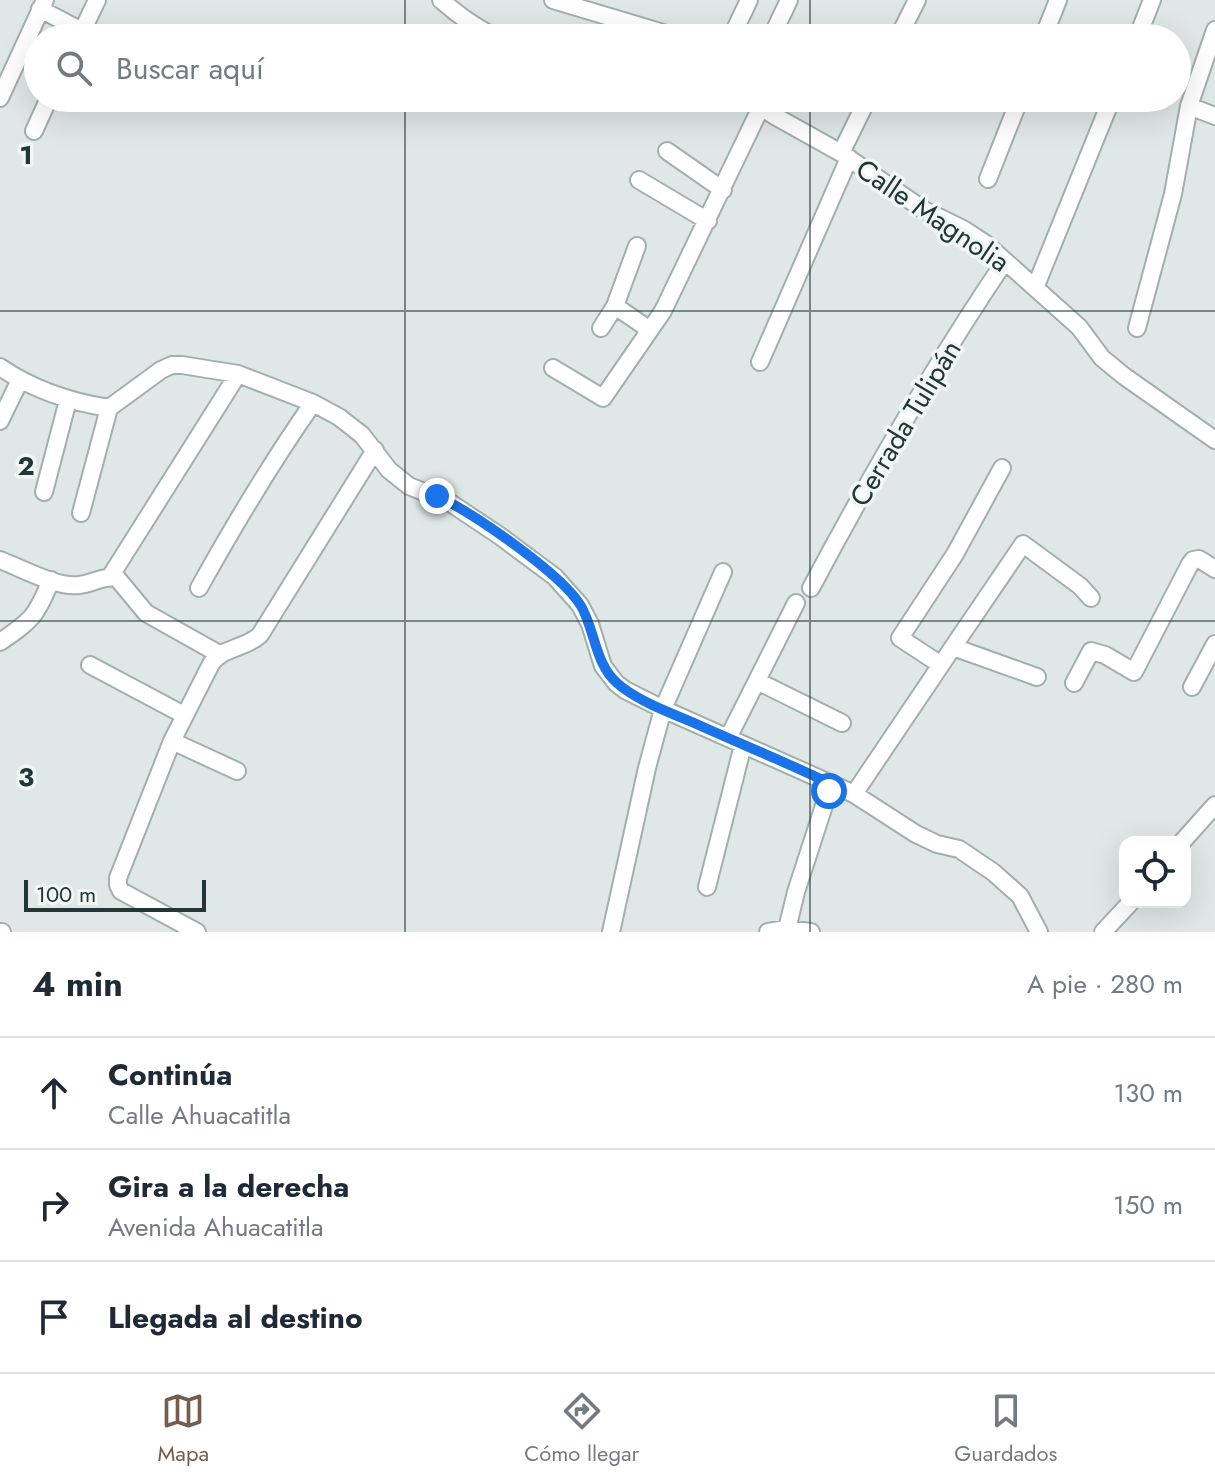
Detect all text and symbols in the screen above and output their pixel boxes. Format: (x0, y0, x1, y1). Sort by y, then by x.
search box (24, 24, 1191, 112)
icon: search (52, 46, 96, 90)
text: Buscar aquí (116, 47, 264, 90)
text: 1 (19, 136, 33, 174)
street label: Calle Magnolia (848, 149, 1018, 282)
street label: Cerrada Tulipán (840, 332, 971, 514)
text: 2 (17, 447, 35, 485)
route end (419, 478, 455, 514)
text: 3 (18, 758, 34, 796)
route start (811, 773, 847, 809)
map controls (1119, 836, 1191, 908)
button: locate (1119, 836, 1191, 908)
scale bar (24, 876, 206, 912)
text: 100 m (36, 878, 96, 910)
text: 4 min (32, 960, 123, 1009)
text: A pie · 280 m (1027, 965, 1183, 1003)
text: Continúa (108, 1053, 232, 1096)
icon: ahead (32, 1071, 76, 1115)
text: 130 m (1113, 1074, 1183, 1112)
text: Calle Ahuacatitla (108, 1096, 291, 1134)
text: Gira a la derecha (108, 1165, 349, 1208)
icon: right (32, 1183, 76, 1227)
text: 150 m (1113, 1186, 1183, 1224)
text: Avenida Ahuacatitla (108, 1208, 323, 1246)
icon: arrive (32, 1295, 76, 1339)
text: Llegada al destino (108, 1296, 363, 1339)
tab: Mapa (158, 1389, 209, 1469)
tab: Cómo llegar (524, 1389, 639, 1469)
tab: Guardados (954, 1389, 1057, 1469)

